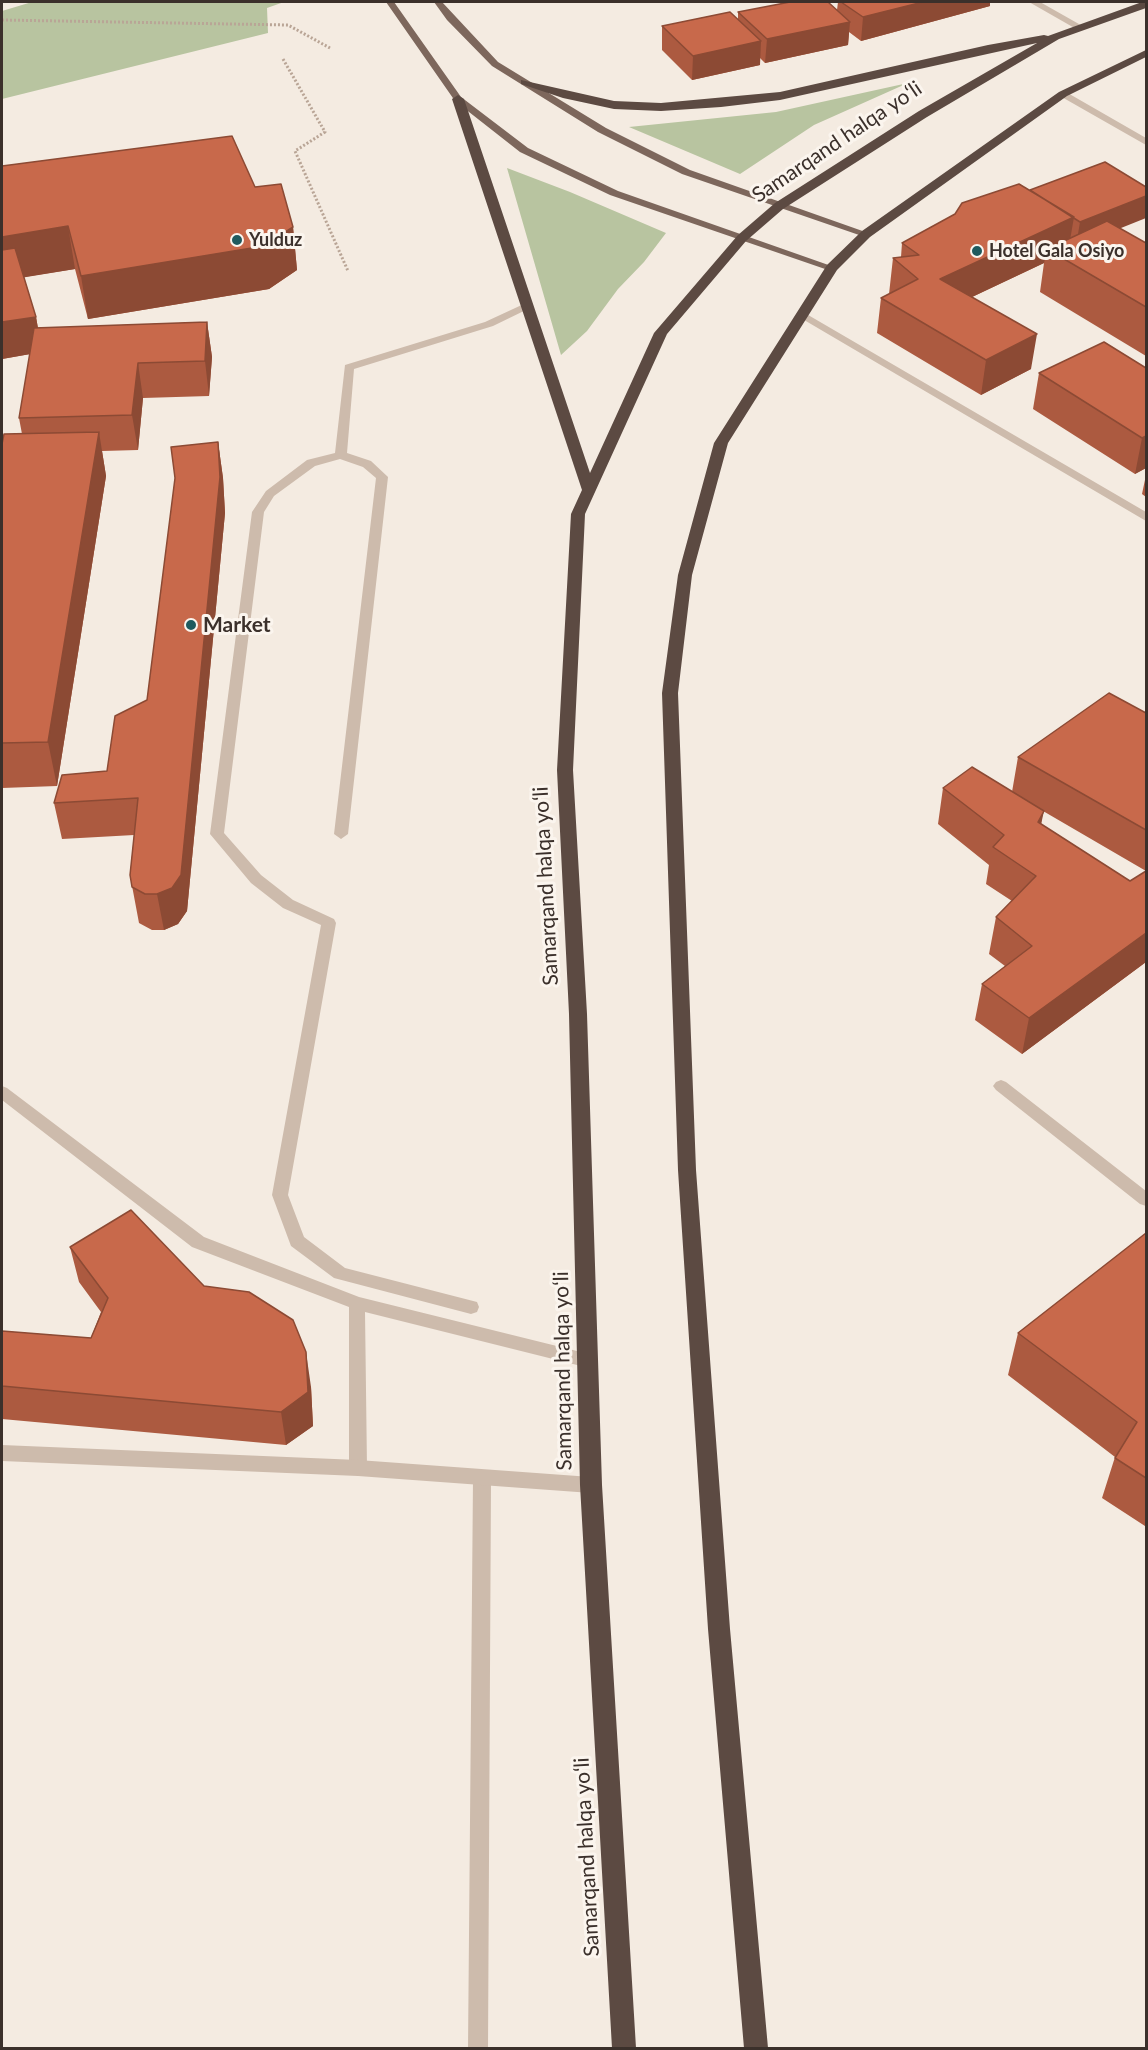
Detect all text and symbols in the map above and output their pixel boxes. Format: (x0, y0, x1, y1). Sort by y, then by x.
street label: Samarqand halqa yoʻli (747, 76, 927, 208)
place label: Yulduz (249, 229, 302, 251)
marker: Yulduz (230, 233, 244, 247)
place label: Hotel Gala Osiyo (989, 240, 1124, 262)
marker: Hotel Gala Osiyo (970, 244, 984, 258)
place label: Market (203, 612, 271, 638)
marker: Market (184, 618, 198, 632)
street label: Samarqand halqa yoʻli (528, 786, 564, 986)
street label: Samarqand halqa yoʻli (549, 1271, 577, 1471)
street label: Samarqand halqa yoʻli (569, 1757, 605, 1957)

